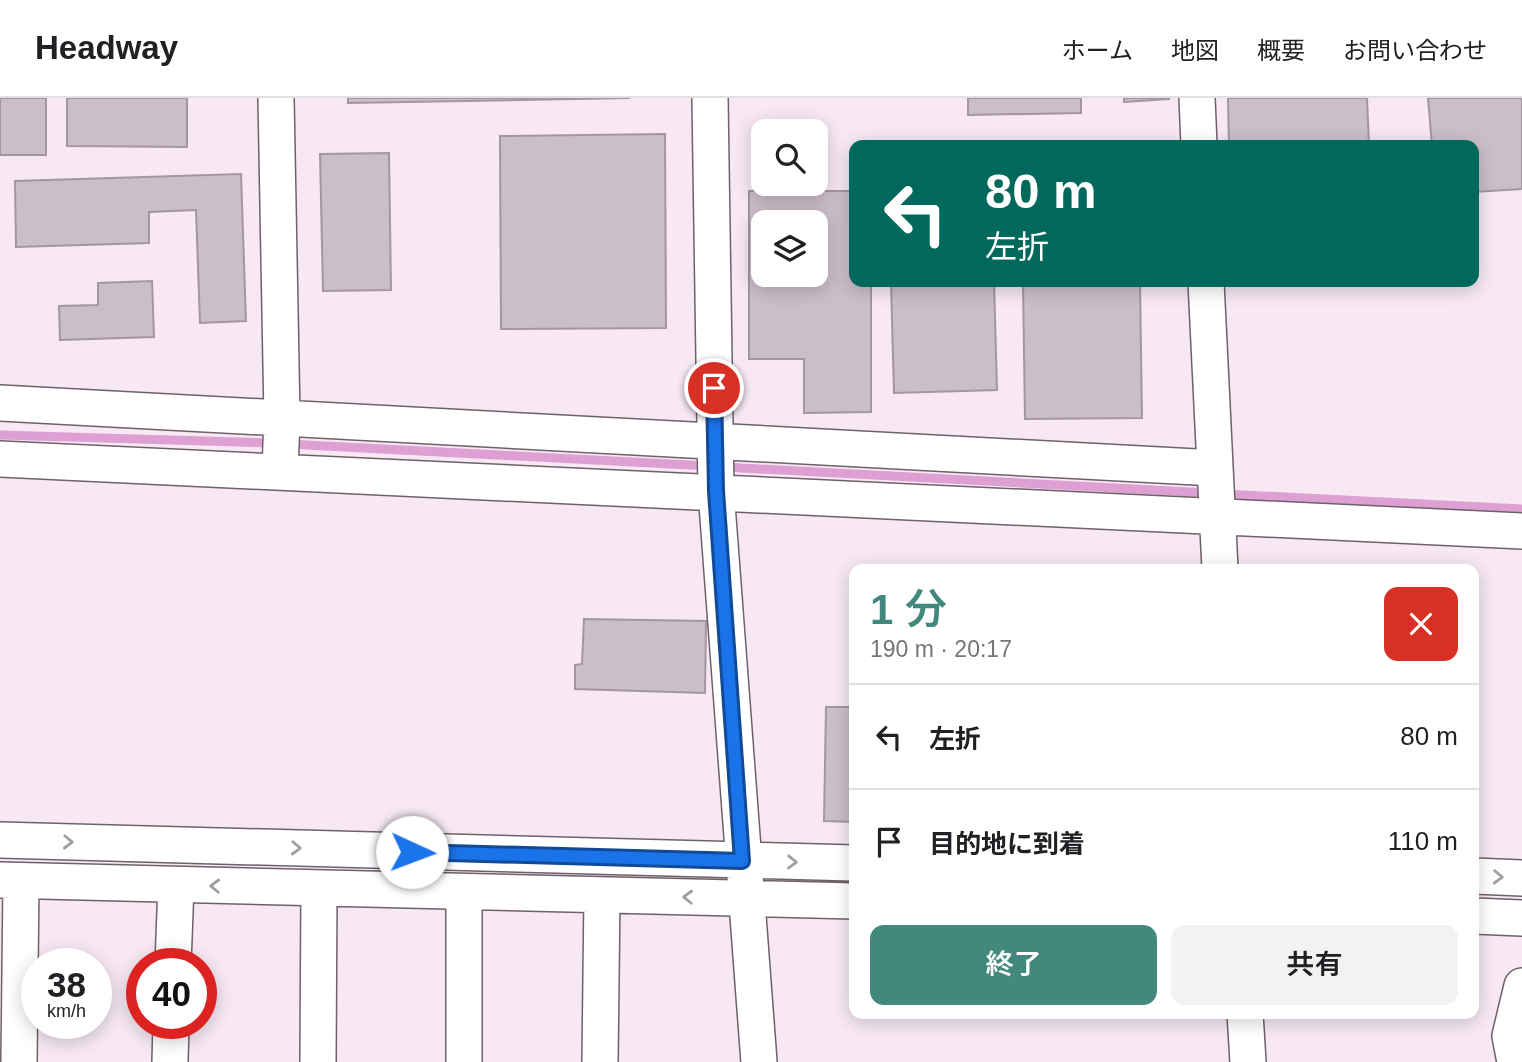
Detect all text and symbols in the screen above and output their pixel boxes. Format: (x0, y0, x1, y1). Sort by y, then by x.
text: Headway (35, 29, 178, 66)
text: ホーム (1062, 37, 1133, 64)
text: 地図 (1171, 37, 1219, 64)
text: 概要 (1257, 37, 1305, 64)
text: お問い合わせ (1343, 37, 1487, 64)
map controls (751, 119, 828, 287)
button: search (751, 119, 828, 196)
text: 80 m (985, 164, 1097, 218)
icon: left (870, 168, 961, 259)
button: layers (751, 210, 828, 287)
text: 左折 (985, 229, 1049, 265)
pin (684, 358, 744, 418)
icon: arrive (695, 369, 733, 407)
text: 1 分 (870, 586, 947, 633)
button: close (1384, 587, 1458, 661)
text: 190 m · 20:17 (870, 636, 1012, 662)
icon: left (870, 718, 908, 756)
text: 80 m (1400, 721, 1458, 751)
text: 左折 (929, 724, 981, 754)
position arrow (375, 815, 449, 889)
icon: arrive (870, 823, 908, 861)
text: 110 m (1388, 826, 1458, 856)
text: 目的地に到着 (929, 829, 1085, 859)
one-way arrow (63, 834, 74, 849)
one-way arrow (290, 841, 301, 856)
one-way arrow (788, 854, 798, 870)
one-way arrow (1493, 869, 1504, 885)
one-way arrow (210, 878, 221, 893)
one-way arrow (682, 890, 693, 905)
button: 終了 (870, 925, 1157, 1005)
button: 共有 (1171, 925, 1458, 1005)
speed limit sign: 40 (126, 948, 217, 1039)
text: 38 (47, 965, 86, 1004)
text: km/h (47, 1001, 86, 1021)

